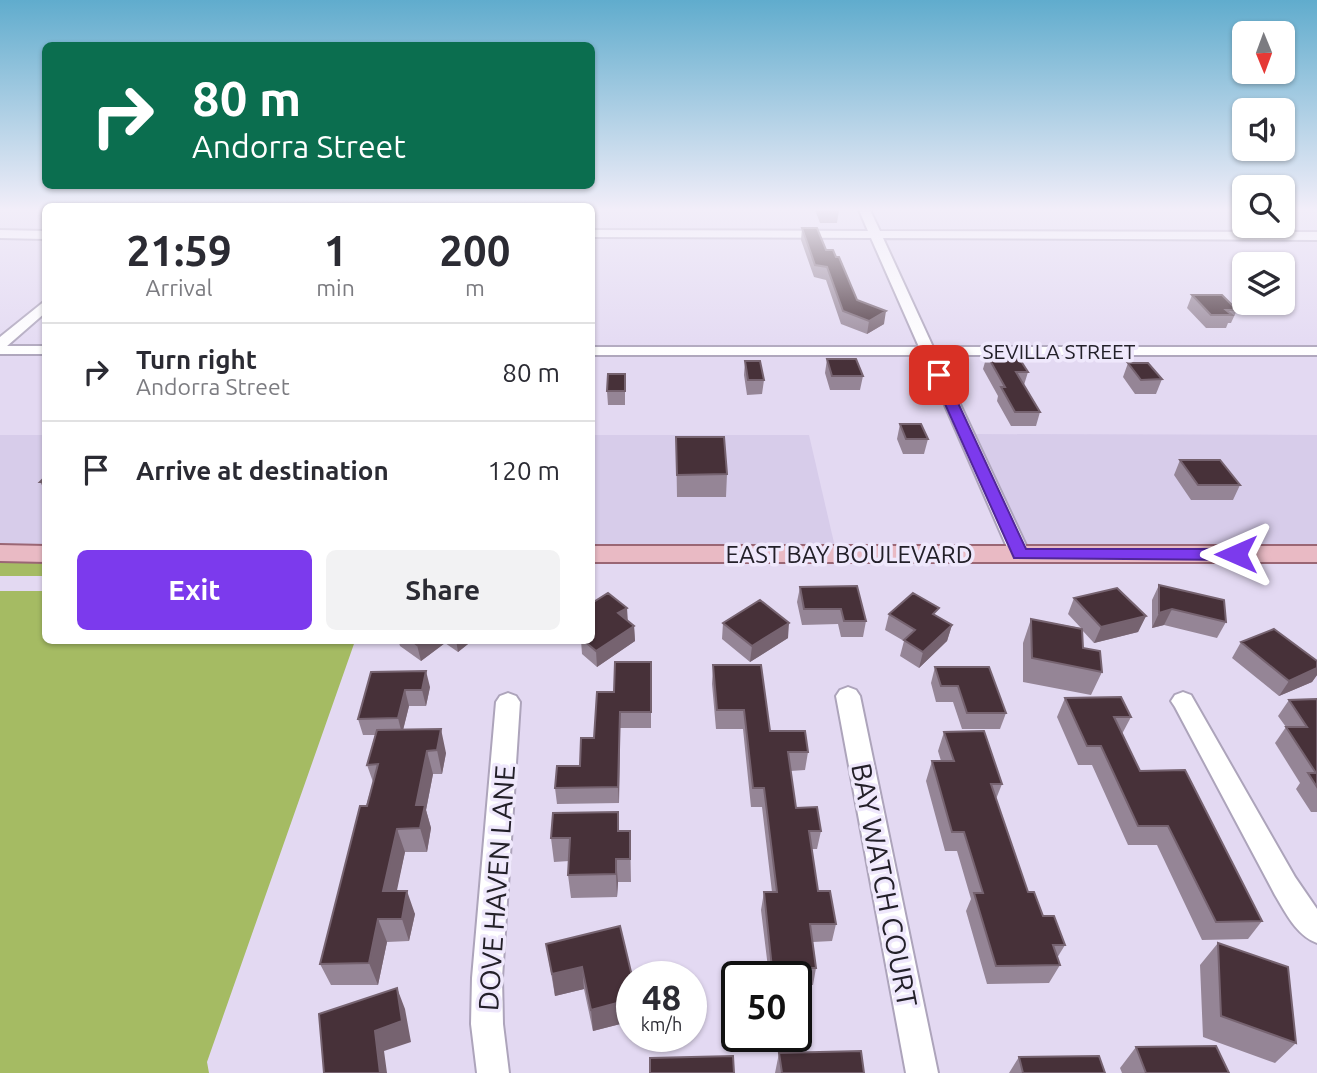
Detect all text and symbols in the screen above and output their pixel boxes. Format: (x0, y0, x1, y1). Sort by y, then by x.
north arrow (1232, 21, 1295, 84)
map controls (1232, 21, 1295, 315)
icon: right (77, 70, 168, 161)
text: 80 m (192, 70, 301, 125)
button: sound (1232, 98, 1295, 161)
text: Andorra Street (192, 128, 406, 164)
button: search (1232, 175, 1295, 238)
text: 21:59 (127, 227, 232, 274)
text: 1 (324, 227, 347, 274)
text: 200 (439, 227, 510, 274)
button: layers (1232, 252, 1295, 315)
text: Arrival (146, 275, 213, 300)
text: min (316, 275, 355, 300)
text: m (465, 275, 485, 300)
street label: SEVILLA STREET (983, 339, 1136, 363)
text: Turn right (136, 345, 257, 374)
pin (909, 345, 969, 405)
icon: right (77, 353, 115, 391)
icon: arrive (920, 356, 958, 394)
text: 80 m (502, 358, 560, 387)
text: Andorra Street (136, 374, 290, 399)
icon: arrive (77, 451, 115, 489)
text: Arrive at destination (136, 456, 389, 485)
text: 120 m (488, 456, 560, 485)
position arrow (1199, 517, 1273, 591)
street label: EAST BAY BOULEVARD (725, 541, 973, 568)
button: Exit (77, 550, 312, 630)
button: Share (326, 550, 560, 630)
street label: BAY WATCH COURT (846, 760, 924, 1010)
street label: DOVE HAVEN LANE (472, 764, 520, 1012)
speed limit sign: 50 (721, 961, 812, 1052)
text: 48 (642, 977, 681, 1017)
text: km/h (641, 1014, 682, 1034)

